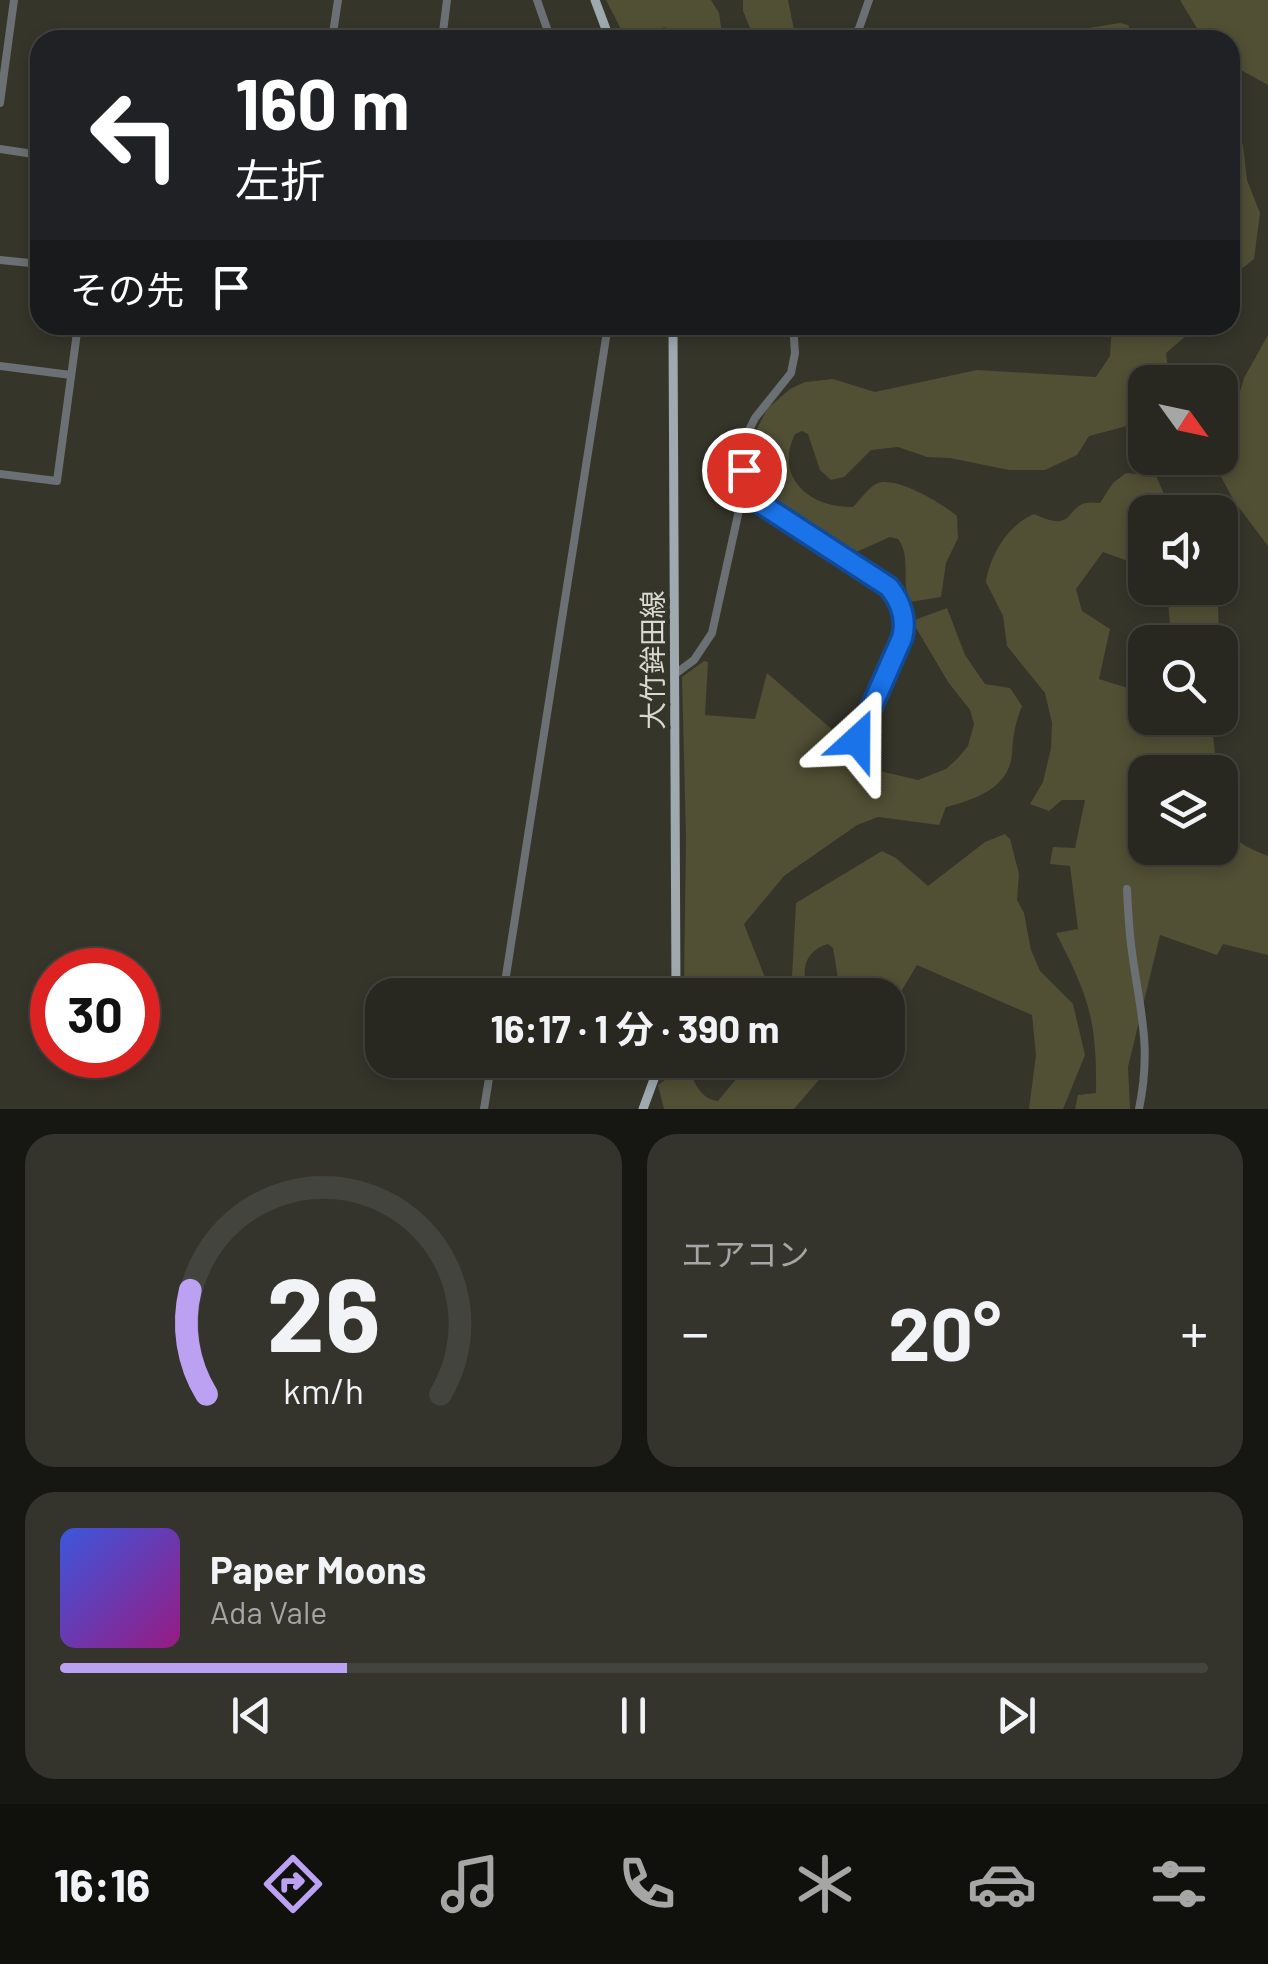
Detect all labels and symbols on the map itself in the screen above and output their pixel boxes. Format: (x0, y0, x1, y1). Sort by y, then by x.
north arrow (1128, 365, 1238, 475)
pin (702, 428, 787, 513)
street label: 大竹鉾田線 (635, 590, 669, 730)
position arrow (805, 688, 909, 792)
speed limit sign: 30 (30, 948, 160, 1078)

